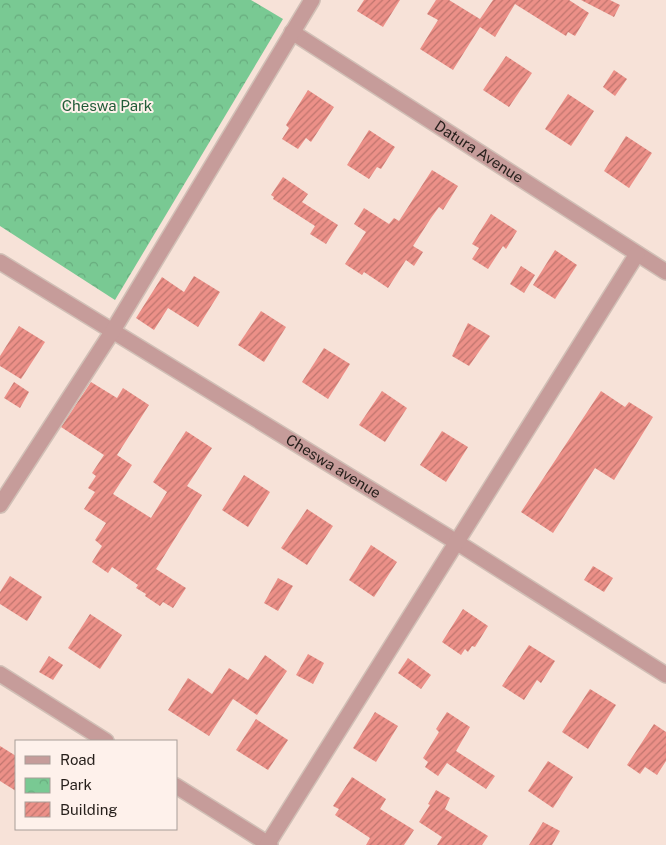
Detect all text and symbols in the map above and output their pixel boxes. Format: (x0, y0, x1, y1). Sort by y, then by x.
park label: Cheswa Park (62, 97, 152, 114)
street label: Datura Avenue (432, 117, 527, 186)
street label: Cheswa avenue (283, 430, 384, 502)
legend (15, 740, 178, 830)
text: Road (60, 751, 96, 768)
text: Park (60, 776, 92, 793)
text: Building (60, 801, 118, 818)

